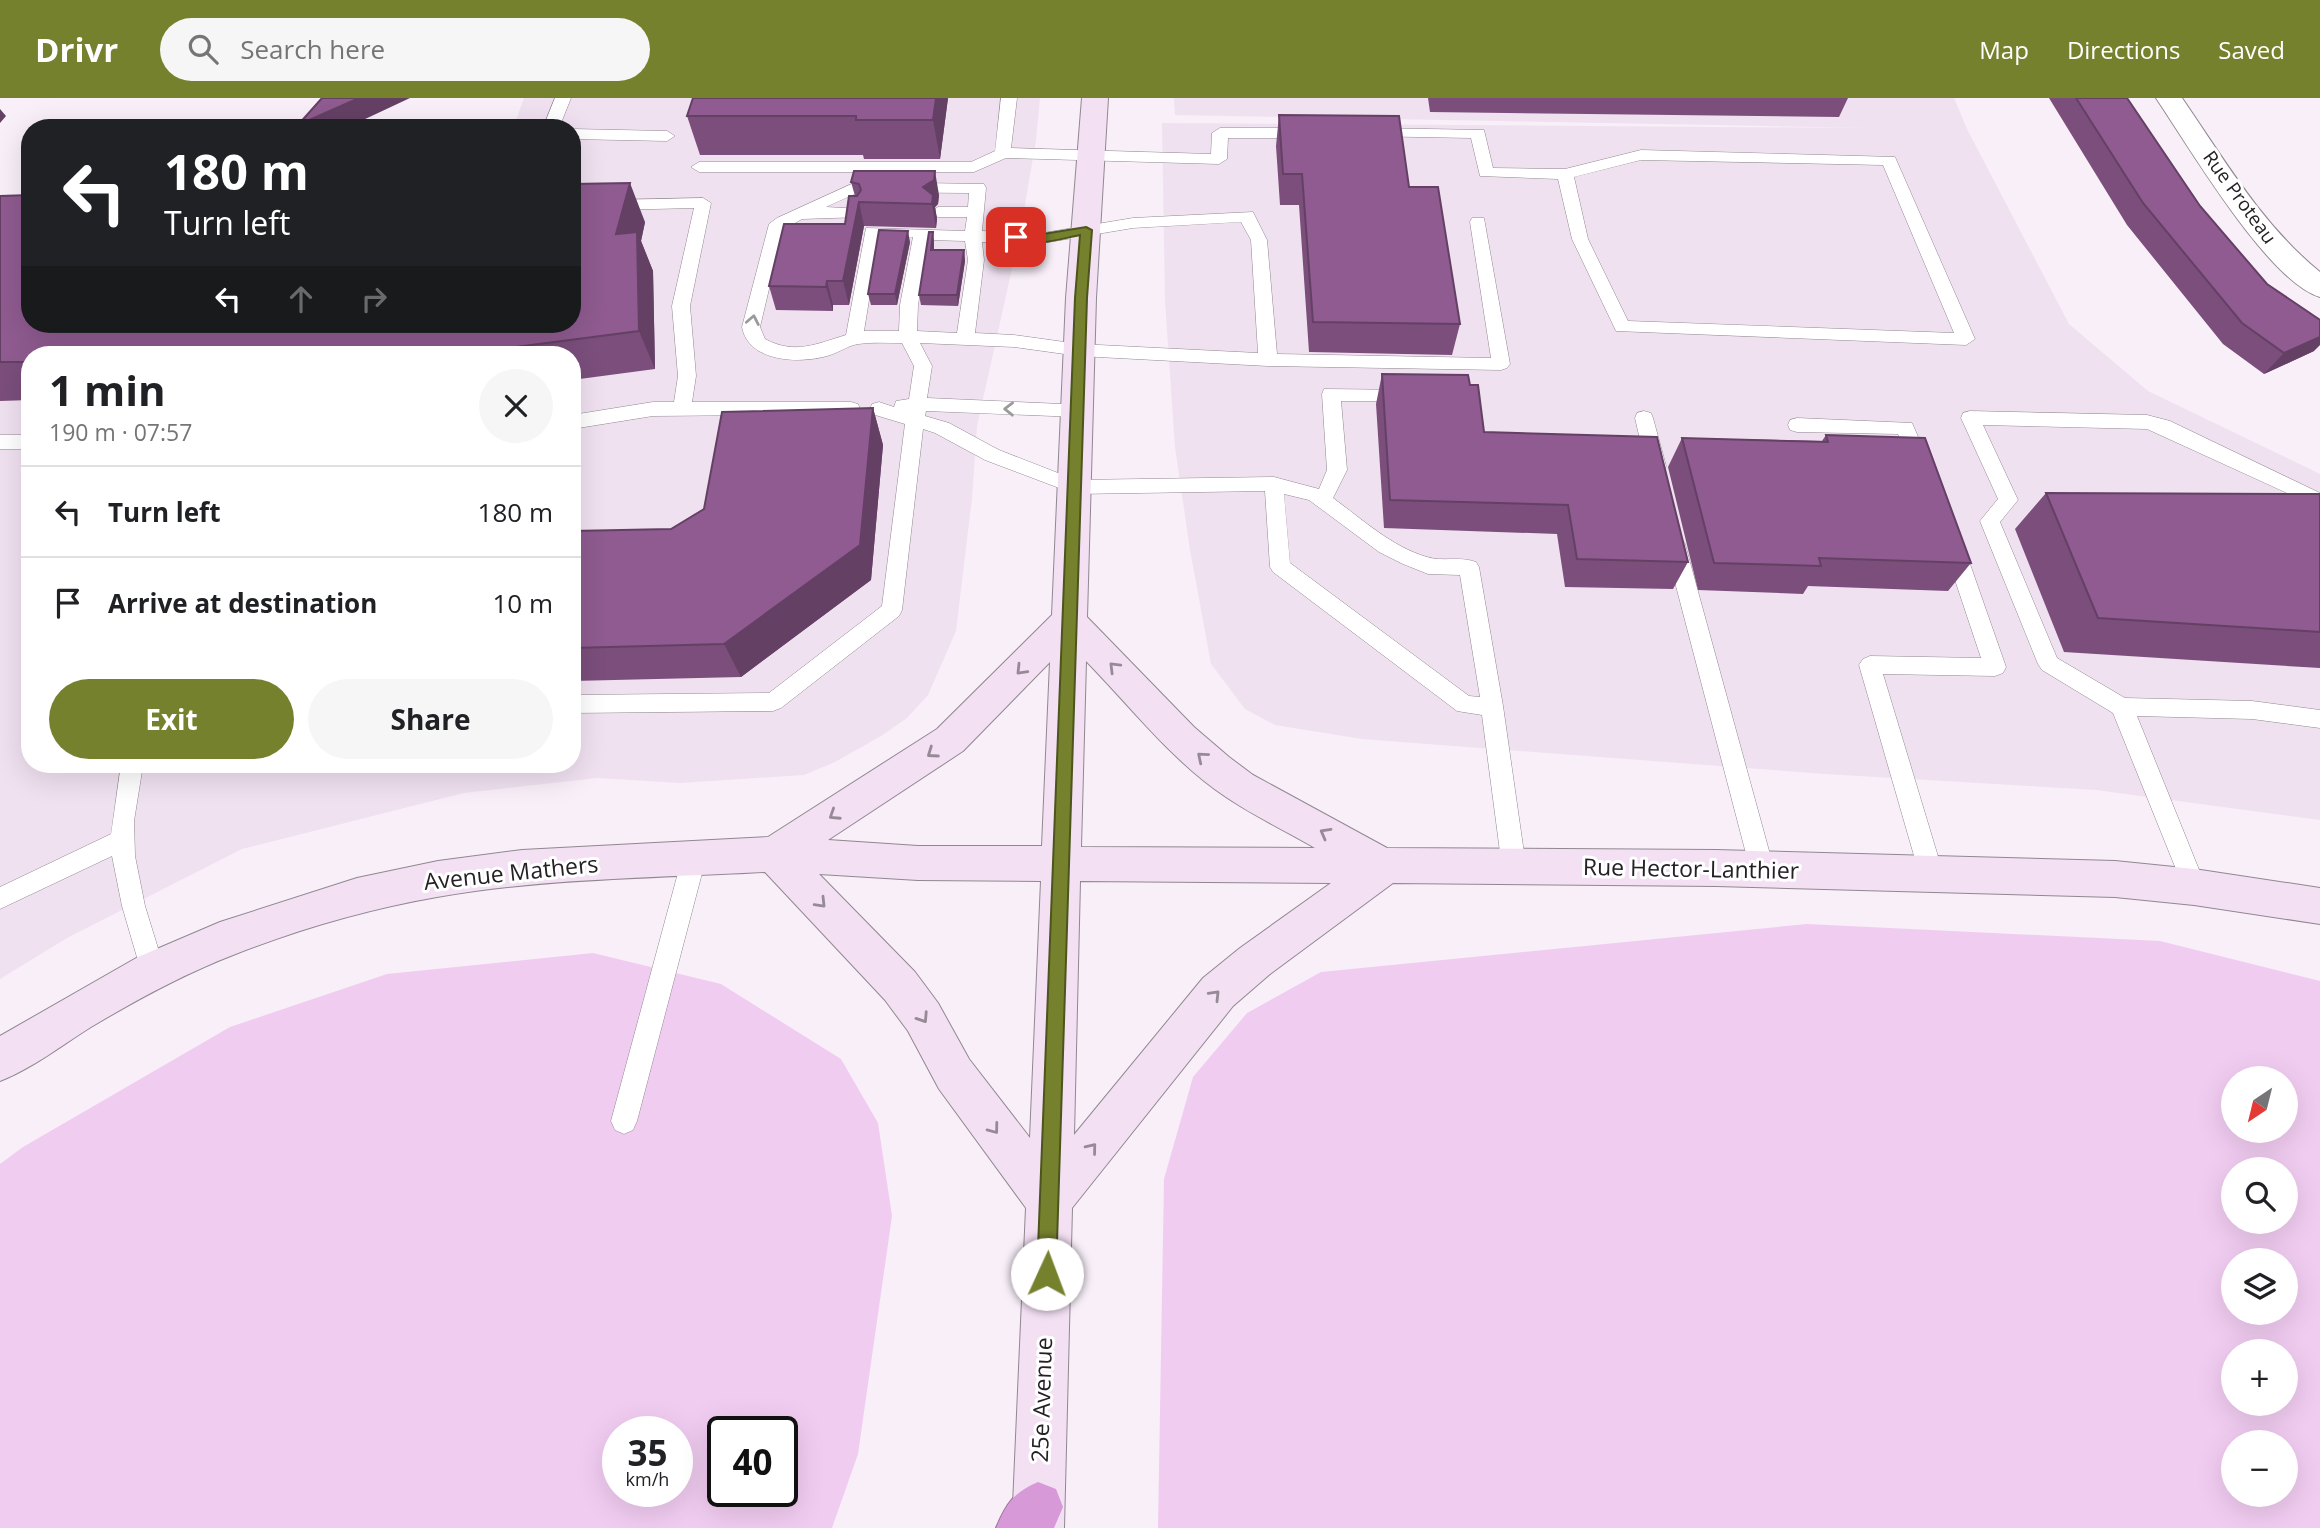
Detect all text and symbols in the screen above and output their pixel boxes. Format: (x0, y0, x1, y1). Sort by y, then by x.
search box (160, 18, 650, 81)
text: Drivr (35, 27, 118, 72)
icon: search (184, 30, 222, 68)
text: Search here (240, 31, 385, 67)
text: Map (1979, 33, 2029, 66)
text: Directions (2067, 33, 2180, 66)
text: Saved (2218, 33, 2285, 66)
text: 180 m (164, 138, 309, 204)
street label: Rue Proteau (2197, 145, 2283, 249)
icon: left (49, 147, 140, 238)
text: Turn left (164, 201, 290, 244)
pin (986, 207, 1046, 267)
icon: arrive (997, 218, 1035, 256)
icon: left (209, 280, 247, 318)
icon: ahead (282, 280, 320, 318)
icon: right (355, 280, 393, 318)
one-way arrow (745, 314, 760, 326)
text: 1 min (49, 361, 166, 418)
button: close (479, 369, 553, 443)
one-way arrow (1004, 401, 1014, 417)
text: 190 m · 07:57 (49, 416, 192, 448)
icon: left (49, 493, 87, 531)
text: Turn left (108, 494, 220, 530)
text: 180 m (478, 494, 553, 530)
icon: arrive (49, 584, 87, 622)
text: Arrive at destination (108, 585, 377, 621)
text: 10 m (492, 585, 553, 621)
one-way arrow (1016, 661, 1029, 674)
one-way arrow (1110, 662, 1123, 675)
button: Exit (49, 679, 294, 759)
button: Share (308, 679, 553, 759)
one-way arrow (927, 745, 940, 757)
one-way arrow (1198, 753, 1211, 765)
one-way arrow (829, 807, 842, 819)
one-way arrow (1320, 828, 1332, 841)
street label: Avenue Mathers (422, 847, 600, 897)
street label: Rue Hector-Lanthier (1583, 850, 1800, 886)
one-way arrow (813, 895, 826, 908)
one-way arrow (1207, 991, 1220, 1004)
one-way arrow (915, 1011, 928, 1024)
north arrow (2221, 1066, 2298, 1143)
map controls (2221, 1066, 2298, 1507)
one-way arrow (986, 1121, 999, 1133)
one-way arrow (1084, 1144, 1096, 1157)
button: search (2221, 1157, 2298, 1234)
position arrow (1010, 1237, 1084, 1311)
button: layers (2221, 1248, 2298, 1325)
street label: 25e Avenue (1023, 1337, 1059, 1463)
button: + (2221, 1339, 2298, 1416)
speed limit sign: 40 (707, 1416, 798, 1507)
text: 35 (627, 1429, 668, 1476)
button: − (2221, 1430, 2298, 1507)
text: km/h (626, 1467, 669, 1491)

